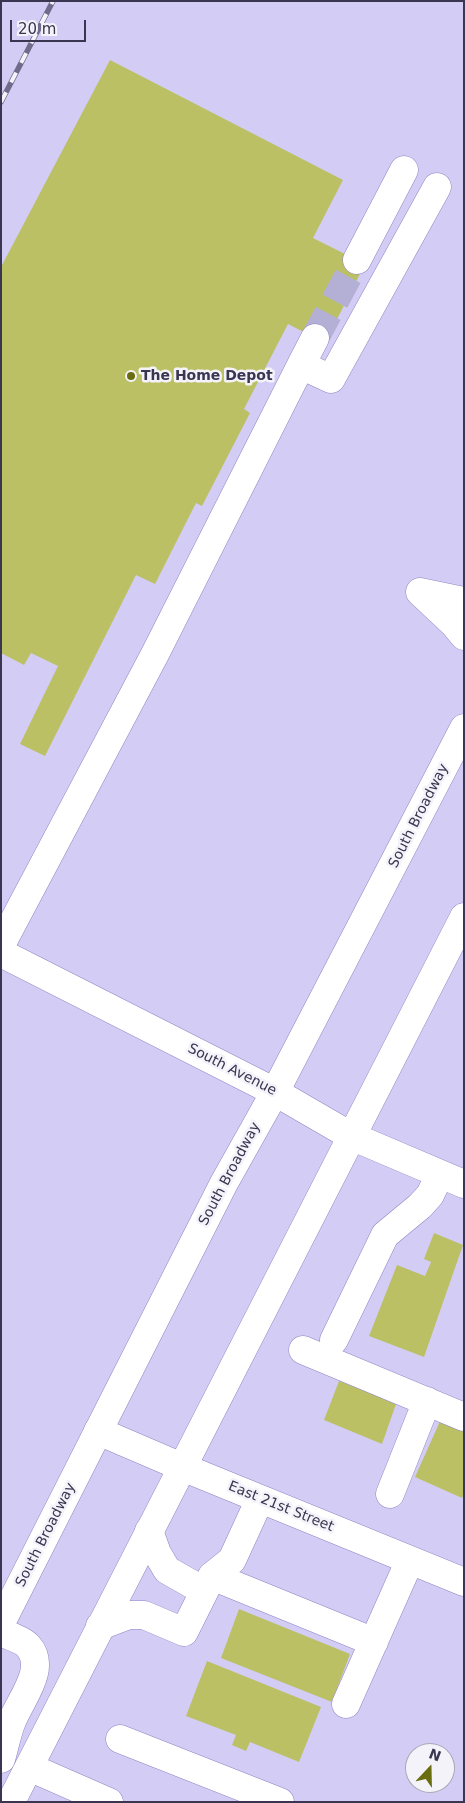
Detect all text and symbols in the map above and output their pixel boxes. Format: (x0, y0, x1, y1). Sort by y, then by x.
scale bar (12, 10, 89, 42)
text: 20 m (18, 20, 56, 38)
place label: The Home Depot (141, 368, 273, 384)
marker: The Home Depot (125, 370, 137, 382)
street label: South Broadway (386, 761, 452, 871)
street label: South Avenue (185, 1040, 279, 1100)
street label: South Broadway (196, 1119, 264, 1229)
street label: East 21st Street (226, 1478, 336, 1536)
street label: South Broadway (13, 1480, 79, 1590)
north arrow (405, 1743, 455, 1793)
text: N (427, 1745, 443, 1764)

